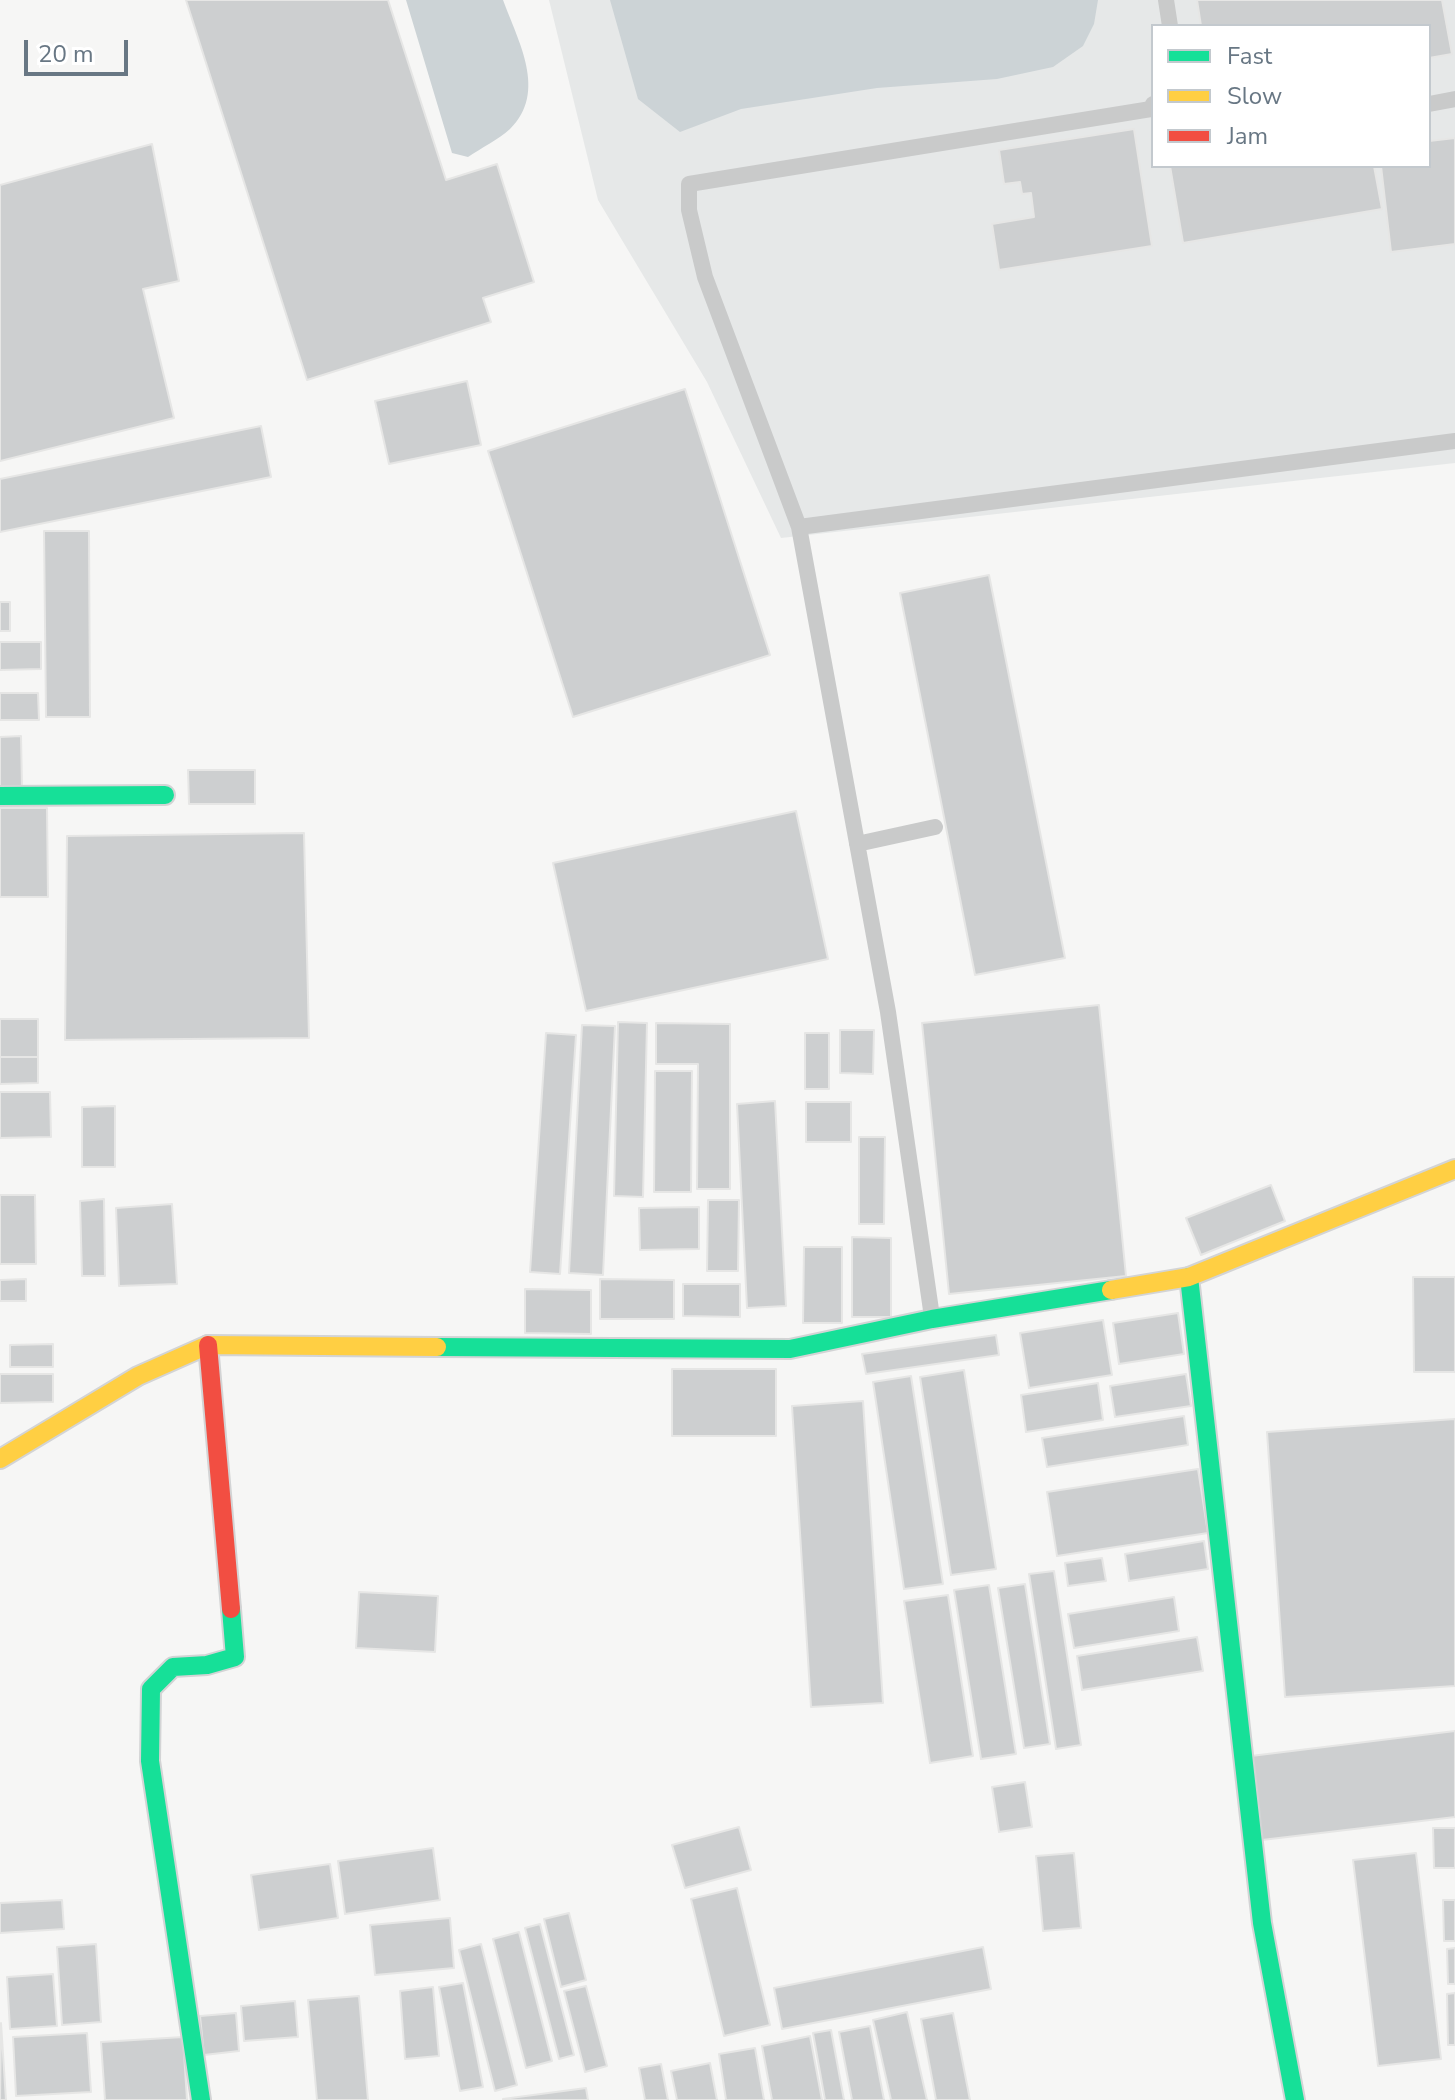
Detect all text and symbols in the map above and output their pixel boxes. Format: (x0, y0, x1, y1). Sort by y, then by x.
scale bar (28, 24, 132, 74)
legend (1151, 24, 1431, 168)
text: 20 m (38, 38, 94, 70)
text: Fast (1227, 40, 1272, 72)
text: Slow (1227, 80, 1282, 112)
text: Jam (1227, 120, 1268, 152)

